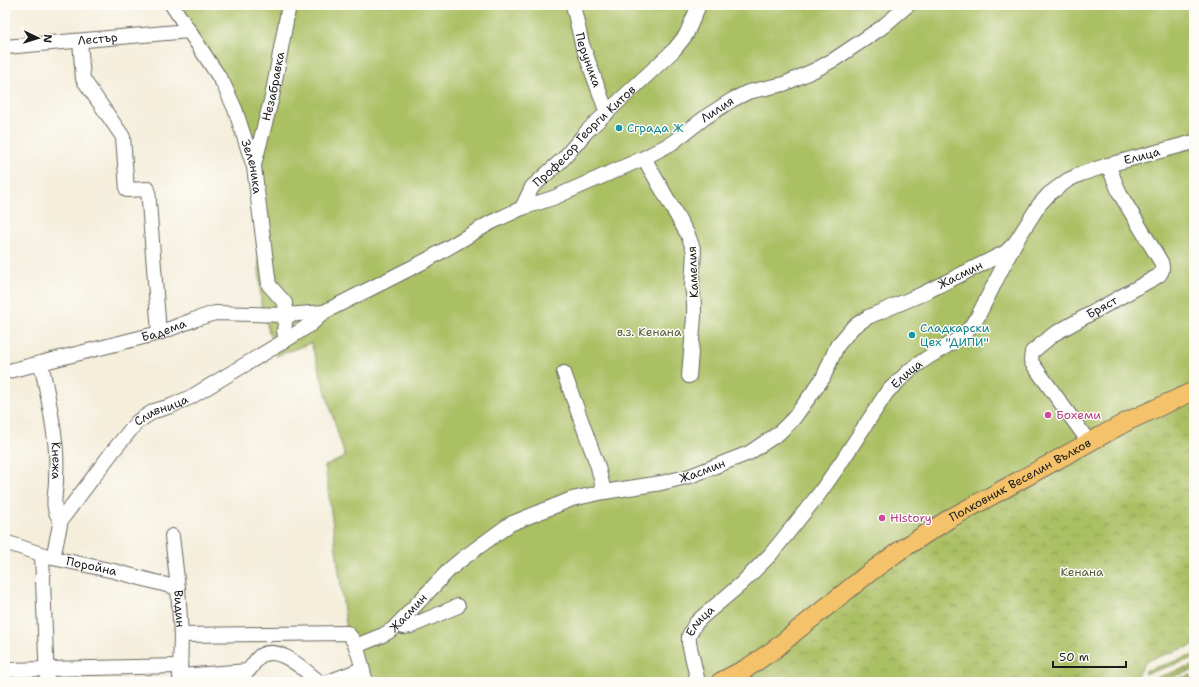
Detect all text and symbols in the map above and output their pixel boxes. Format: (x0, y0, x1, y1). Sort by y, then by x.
north arrow (18, 18, 58, 58)
street label: Лестър (77, 29, 119, 49)
street label: Перуника (572, 31, 605, 90)
text: N (40, 34, 55, 44)
street label: Незабравка (258, 50, 288, 123)
street label: Професор Георги Китов (529, 82, 639, 190)
street label: Лилия (697, 93, 737, 126)
place label: Сграда Ж (627, 120, 684, 136)
marker: Сграда Ж (614, 123, 624, 133)
street label: Зеленика (237, 137, 265, 195)
street label: Елица (1122, 143, 1162, 168)
street label: Камелия (684, 246, 702, 298)
street label: Жасмин (935, 257, 985, 293)
street label: Бряст (1084, 292, 1121, 322)
street label: Бадема (139, 315, 189, 345)
place label: Сладкарски Цех "ДИПИ" (920, 320, 990, 350)
park label: в.з. Кенана (617, 324, 682, 340)
marker: Сладкарски Цех "ДИПИ" (907, 330, 917, 340)
street label: Елица (887, 356, 926, 392)
street label: Сливница (131, 391, 191, 430)
place label: Бохеми (1056, 407, 1101, 423)
marker: Бохеми (1043, 410, 1053, 420)
street label: Полковник Веселин Вълков (947, 435, 1094, 525)
street label: Кнежа (47, 441, 64, 480)
street label: Жасмин (678, 455, 728, 486)
place label: History (890, 510, 932, 526)
marker: History (877, 513, 887, 523)
street label: Поройна (65, 553, 119, 580)
park label: Кенана (1060, 564, 1104, 580)
street label: Видин (170, 590, 188, 628)
street label: Жасмин (386, 590, 431, 636)
street label: Елица (682, 601, 718, 639)
scale bar (1053, 643, 1126, 669)
text: 50 m (1059, 649, 1089, 665)

